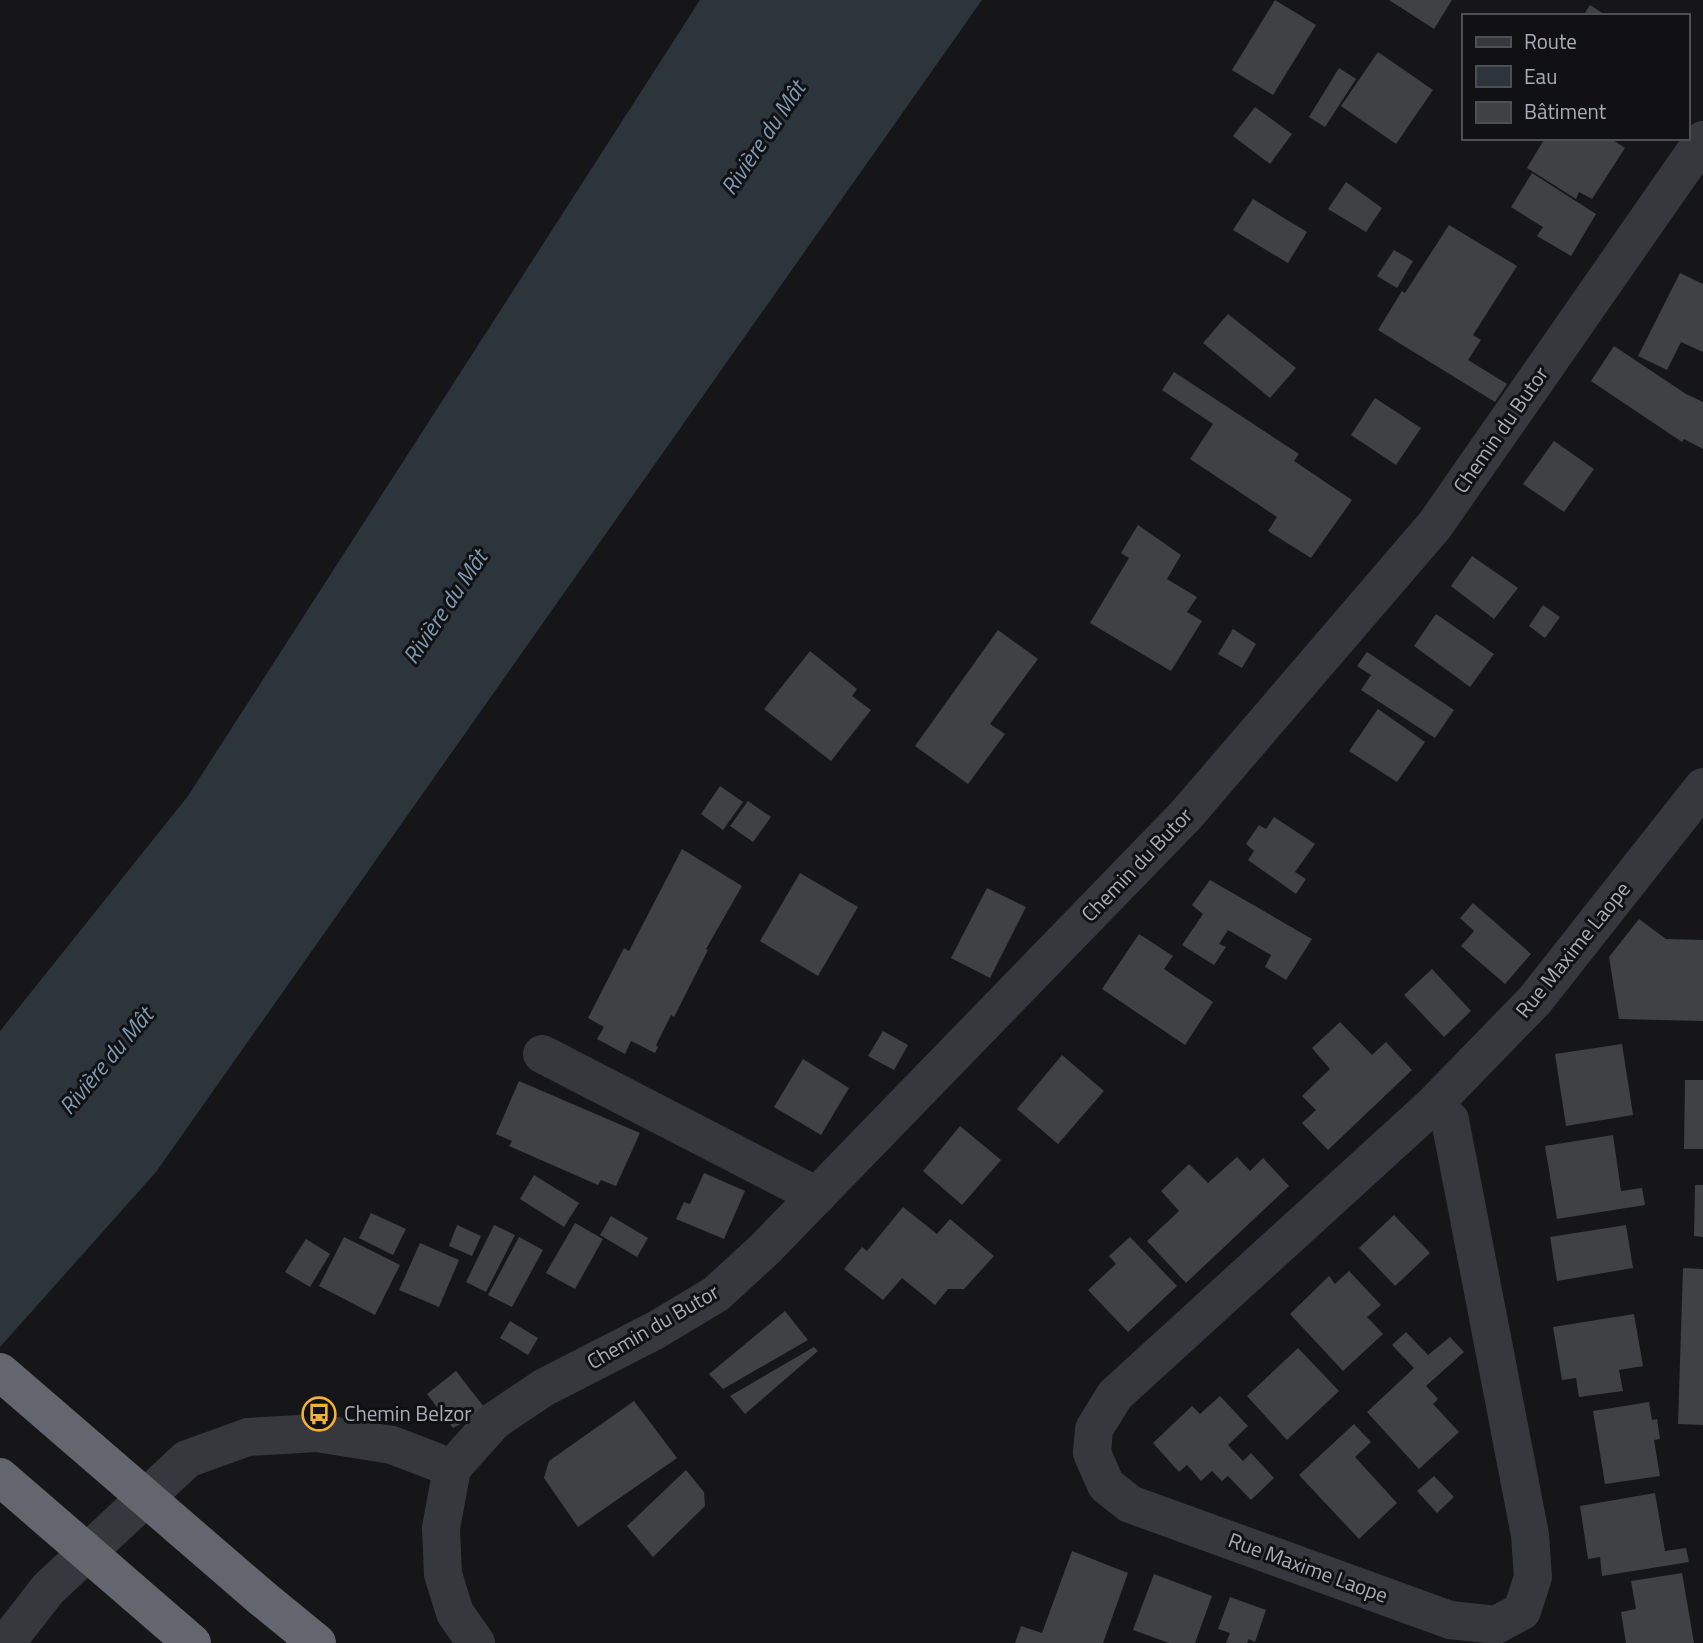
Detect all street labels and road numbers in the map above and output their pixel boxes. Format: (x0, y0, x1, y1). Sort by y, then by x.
street label: Chemin du Butor (1445, 360, 1556, 499)
street label: Chemin du Butor (1073, 800, 1199, 929)
street label: Rue Maxime Laope (1507, 874, 1637, 1025)
street label: Chemin du Butor (580, 1275, 725, 1377)
street label: Rue Maxime Laope (1224, 1523, 1393, 1611)

